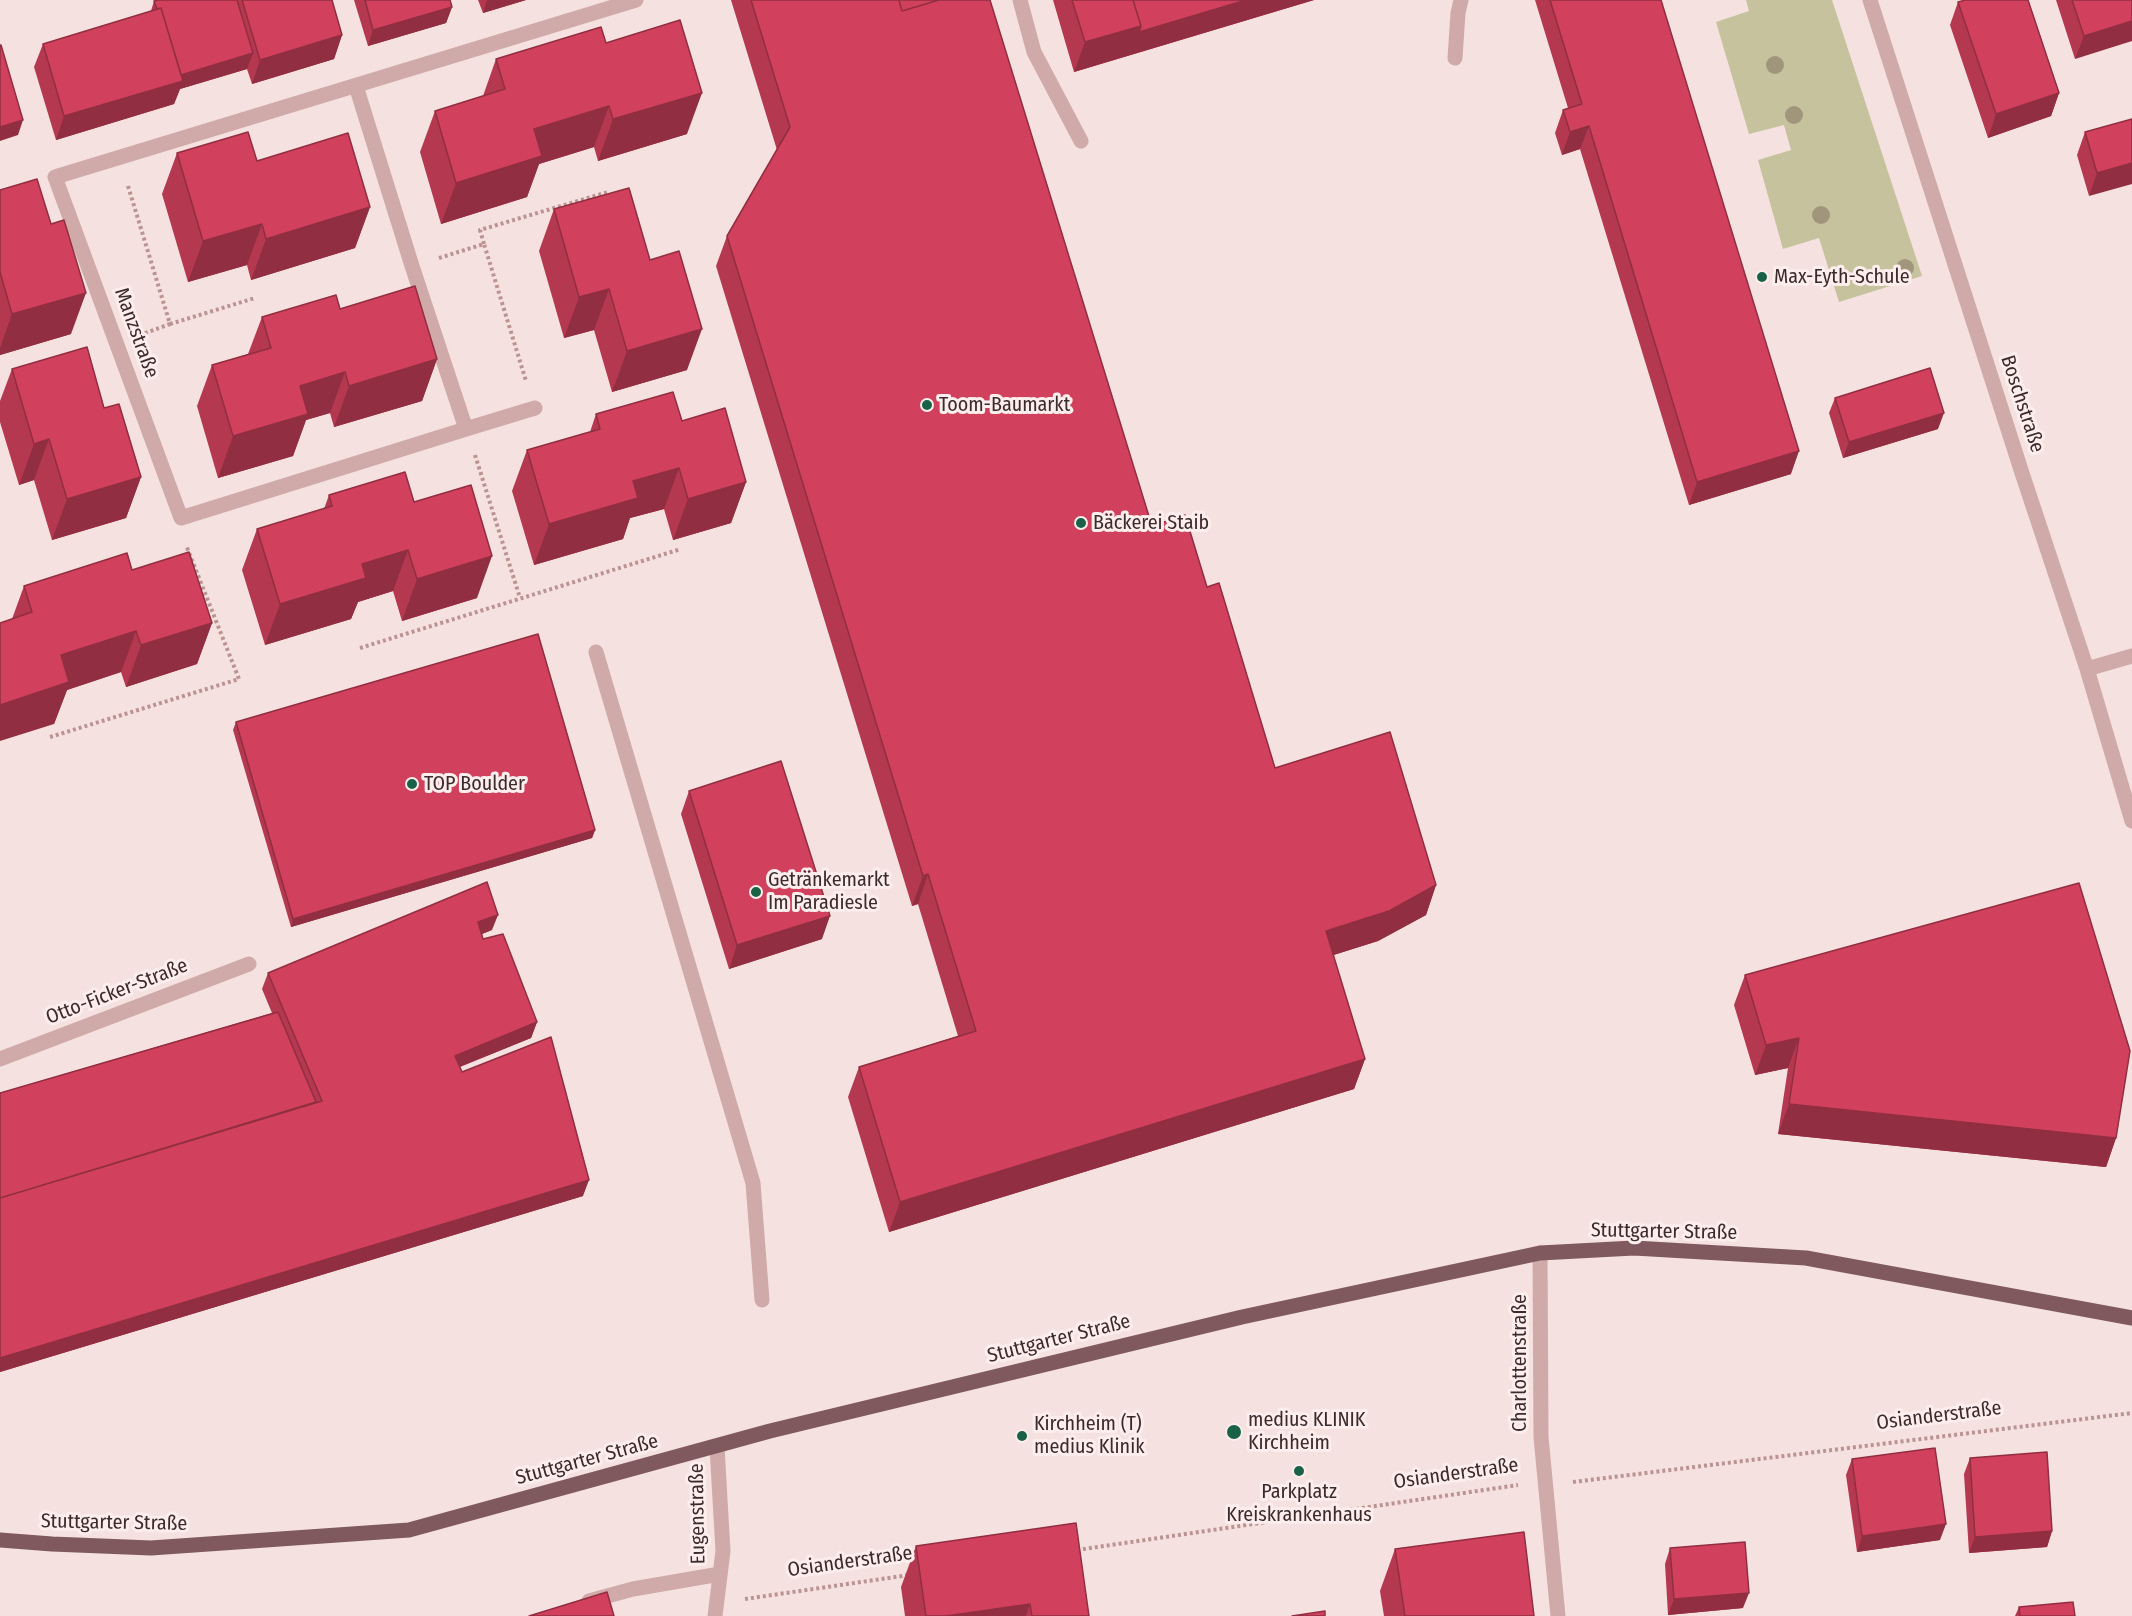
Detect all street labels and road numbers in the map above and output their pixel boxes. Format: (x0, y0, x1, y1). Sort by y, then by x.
street label: Manzstraße (109, 285, 163, 381)
street label: Boschstraße (1995, 352, 2049, 456)
street label: Otto-Ficker-Straße (43, 954, 191, 1030)
street label: Stuttgarter Straße (1591, 1219, 1737, 1245)
street label: Charlottenstraße (1508, 1294, 1532, 1432)
street label: Stuttgarter Straße (985, 1310, 1133, 1368)
street label: Osianderstraße (1875, 1396, 2003, 1436)
street label: Stuttgarter Straße (513, 1429, 661, 1491)
street label: Osianderstraße (1392, 1453, 1520, 1495)
street label: Eugenstraße (685, 1463, 711, 1565)
street label: Stuttgarter Straße (41, 1510, 187, 1536)
street label: Osianderstraße (786, 1541, 914, 1583)

